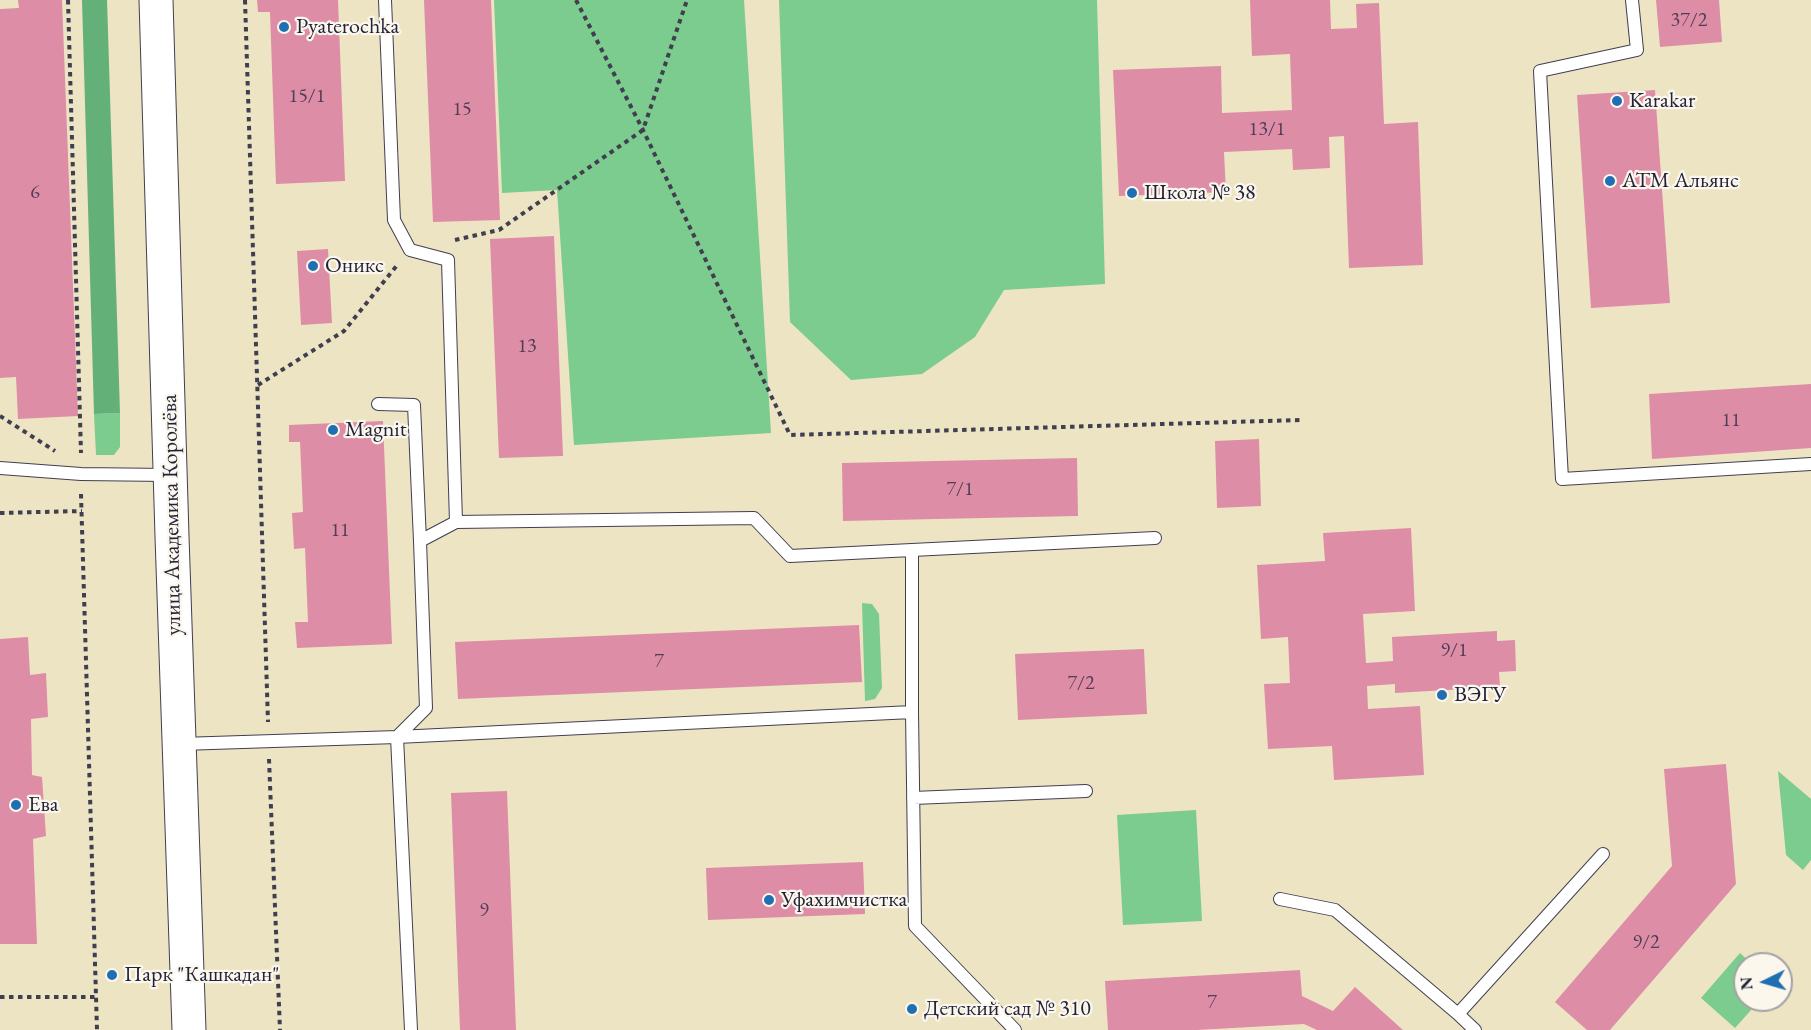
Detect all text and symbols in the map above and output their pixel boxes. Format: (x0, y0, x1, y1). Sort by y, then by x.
house number: 37/2 (1671, 9, 1707, 33)
place label: Pyaterochka (296, 14, 399, 40)
marker: Pyaterochka (277, 20, 291, 34)
house number: 15/1 (289, 85, 325, 109)
place label: Karakar (1629, 88, 1695, 114)
marker: Karakar (1610, 94, 1624, 108)
house number: 15 (452, 98, 472, 122)
house number: 13/1 (1249, 118, 1285, 142)
place label: АТМ Альянс (1622, 168, 1739, 194)
marker: АТМ Альянс (1603, 174, 1617, 188)
place label: Школа № 38 (1144, 180, 1256, 206)
house number: 6 (30, 181, 40, 205)
marker: Школа № 38 (1125, 186, 1139, 200)
place label: Оникс (325, 253, 384, 279)
marker: Оникс (306, 259, 320, 273)
house number: 13 (517, 335, 537, 359)
street label: улица Академика Королёва (157, 394, 187, 636)
house number: 11 (1721, 409, 1741, 433)
place label: Magnit (345, 417, 407, 443)
marker: Magnit (326, 423, 340, 437)
house number: 7/1 (946, 478, 974, 502)
house number: 11 (330, 519, 350, 543)
house number: 9/1 (1440, 639, 1468, 663)
house number: 7 (654, 650, 664, 674)
house number: 7/2 (1067, 672, 1095, 696)
place label: ВЭГУ (1454, 682, 1507, 708)
marker: ВЭГУ (1435, 688, 1449, 702)
place label: Ева (28, 792, 59, 818)
marker: Ева (9, 798, 23, 812)
place label: Уфахимчистка (781, 887, 907, 913)
marker: Уфахимчистка (762, 893, 776, 907)
house number: 9 (479, 899, 489, 923)
house number: 9/2 (1632, 931, 1660, 955)
north arrow (1733, 952, 1793, 1012)
place label: Парк "Кашкадан" (124, 962, 280, 988)
marker: Парк "Кашкадан" (105, 968, 119, 982)
text: N (1736, 976, 1758, 991)
house number: 7 (1207, 991, 1217, 1015)
place label: Детский сад № 310 (924, 996, 1091, 1022)
marker: Детский сад № 310 (905, 1002, 919, 1016)

